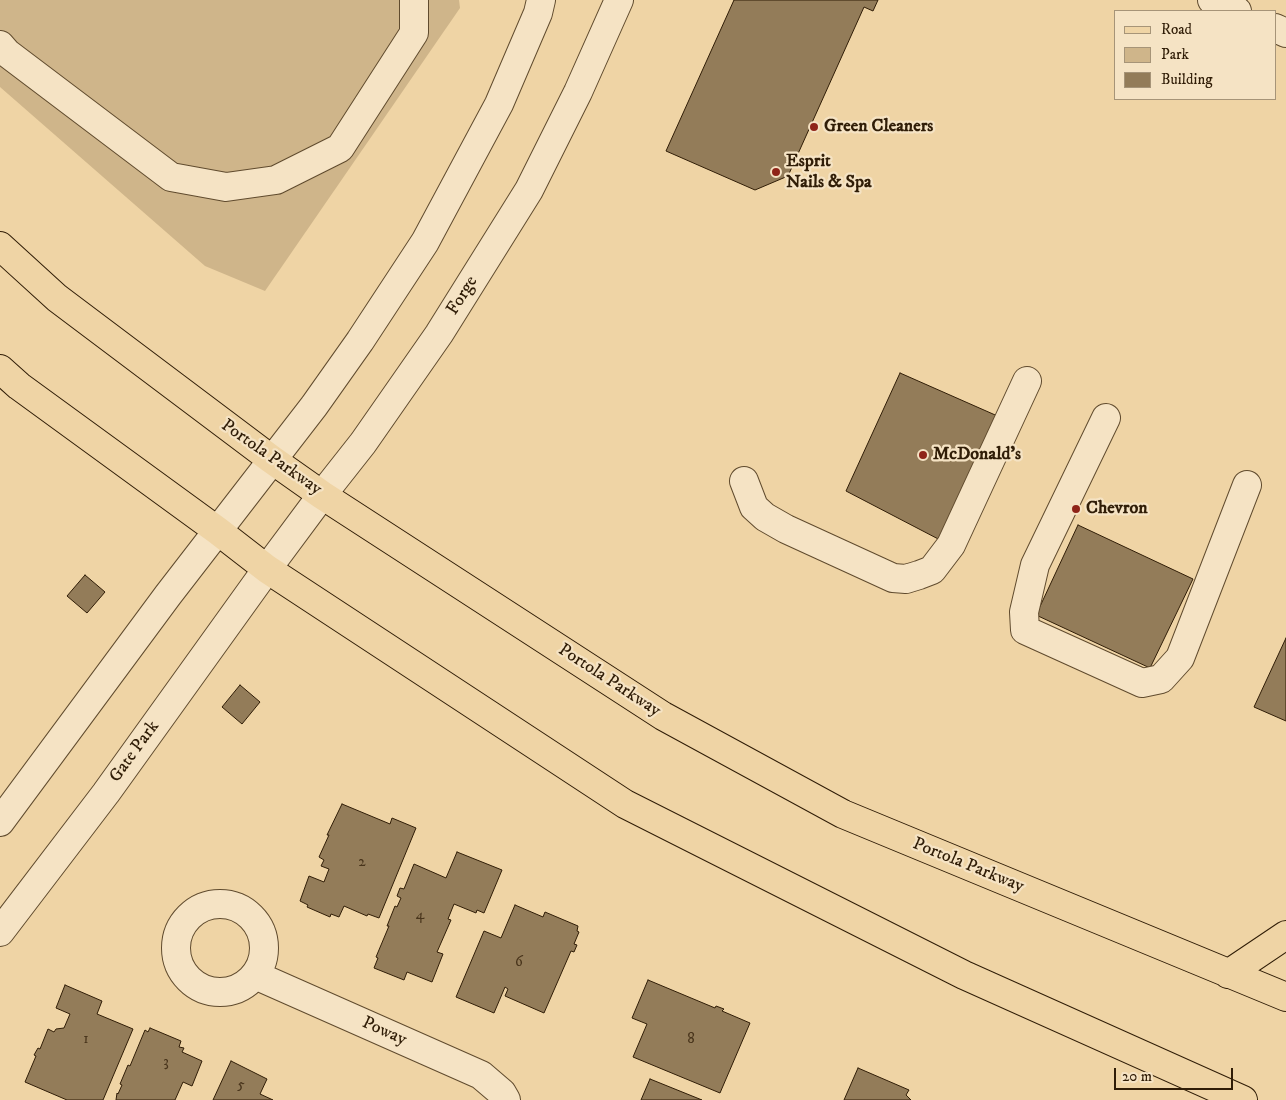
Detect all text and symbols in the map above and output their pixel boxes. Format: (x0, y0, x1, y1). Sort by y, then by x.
legend (1114, 10, 1276, 100)
text: Road (1161, 20, 1192, 39)
text: Park (1161, 45, 1189, 64)
text: Building (1161, 70, 1213, 89)
place label: Green Cleaners (824, 116, 933, 138)
marker: Green Cleaners (808, 121, 820, 133)
place label: Esprit Nails & Spa (786, 151, 872, 193)
marker: Esprit Nails & Spa (770, 166, 782, 178)
street label: Forge (443, 272, 483, 320)
street label: Portola Parkway (216, 415, 326, 501)
place label: McDonald's (933, 444, 1021, 466)
marker: McDonald's (917, 449, 929, 461)
place label: Chevron (1086, 498, 1148, 520)
marker: Chevron (1070, 503, 1082, 515)
street label: Portola Parkway (554, 640, 664, 722)
street label: Gate Park (105, 717, 165, 787)
street label: Portola Parkway (909, 834, 1027, 898)
house number: 2 (358, 854, 366, 872)
house number: 4 (416, 907, 424, 925)
house number: 6 (515, 954, 523, 972)
street label: Poway (358, 1013, 410, 1051)
house number: 1 (83, 1031, 89, 1049)
house number: 8 (687, 1031, 695, 1049)
house number: 3 (163, 1054, 169, 1072)
scale bar (1116, 1058, 1235, 1090)
text: 20 m (1122, 1067, 1152, 1086)
house number: 5 (237, 1077, 245, 1095)

